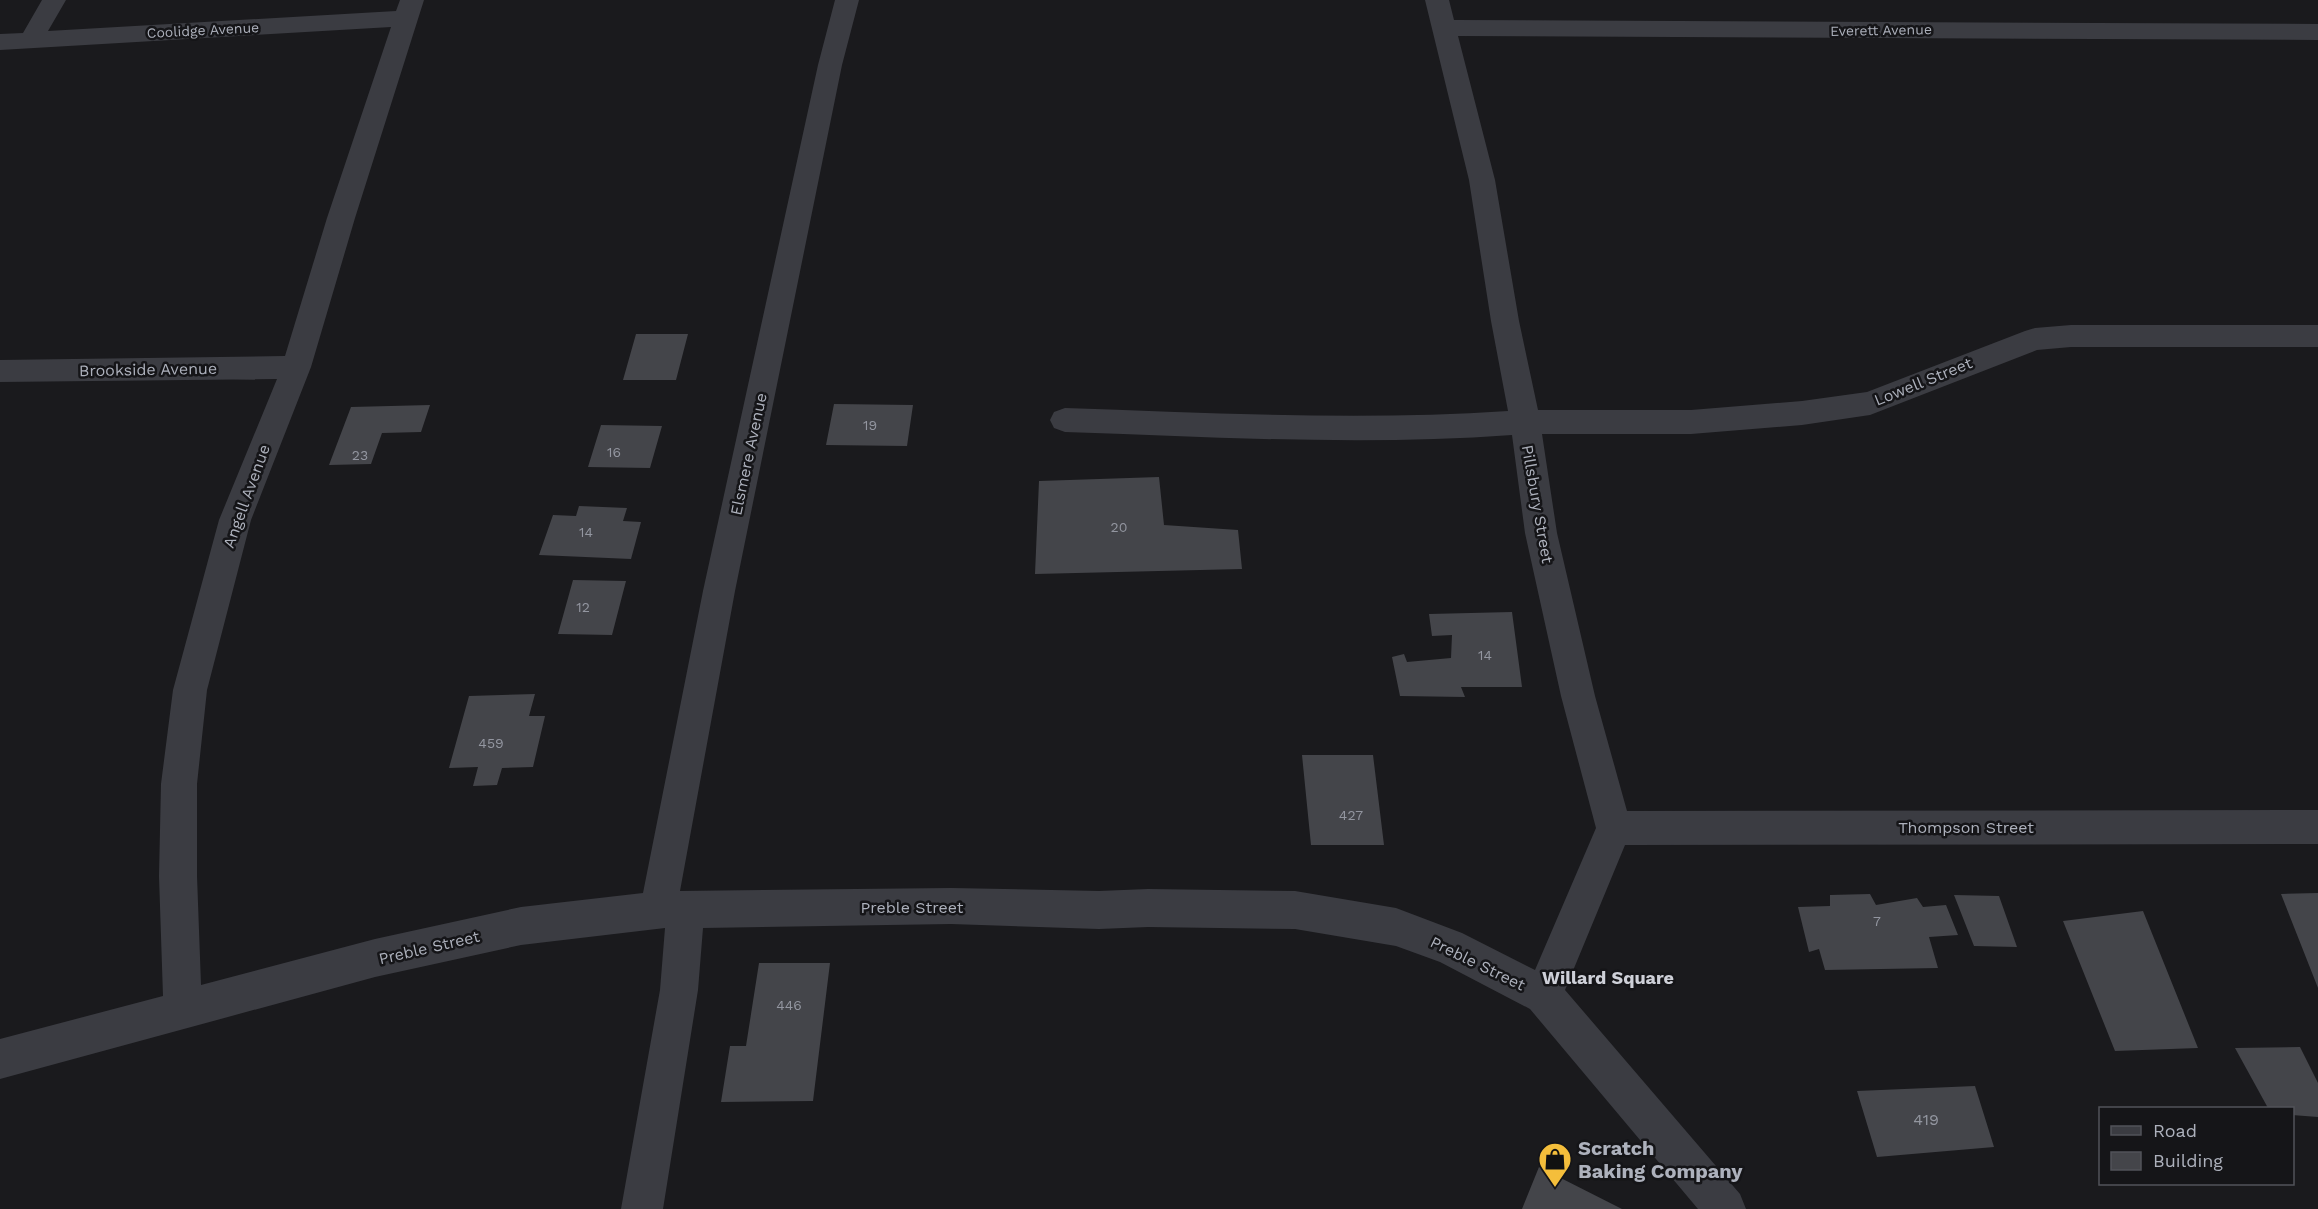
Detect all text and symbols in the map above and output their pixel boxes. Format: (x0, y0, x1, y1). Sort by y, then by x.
street label: Coolidge Avenue (146, 19, 260, 41)
street label: Everett Avenue (1830, 21, 1932, 39)
street label: Lowell Street (1871, 353, 1975, 410)
street label: Brookside Avenue (79, 359, 217, 380)
street label: Elsmere Avenue (726, 391, 771, 517)
house number: 19 (863, 417, 877, 433)
street label: Angell Avenue (219, 442, 274, 551)
street label: Pillsbury Street (1518, 443, 1557, 565)
house number: 16 (607, 444, 621, 460)
house number: 23 (352, 447, 368, 463)
house number: 20 (1111, 519, 1127, 535)
house number: 14 (579, 524, 593, 540)
house number: 12 (576, 599, 590, 615)
house number: 14 (1478, 647, 1492, 663)
house number: 459 (478, 735, 504, 751)
house number: 427 (1339, 807, 1363, 823)
street label: Thompson Street (1898, 818, 2034, 837)
street label: Preble Street (860, 898, 964, 917)
house number: 7 (1873, 913, 1881, 929)
street label: Preble Street (377, 927, 482, 968)
street label: Preble Street (1427, 932, 1529, 995)
district label: Willard Square (1542, 967, 1674, 988)
house number: 446 (776, 997, 802, 1013)
legend (2099, 1107, 2294, 1185)
house number: 419 (1913, 1110, 1939, 1129)
text: Road (2153, 1120, 2197, 1141)
place label: Scratch Baking Company (1578, 1136, 1743, 1183)
shop icon: Scratch Baking Company (1537, 1141, 1573, 1188)
text: Building (2153, 1150, 2223, 1171)

